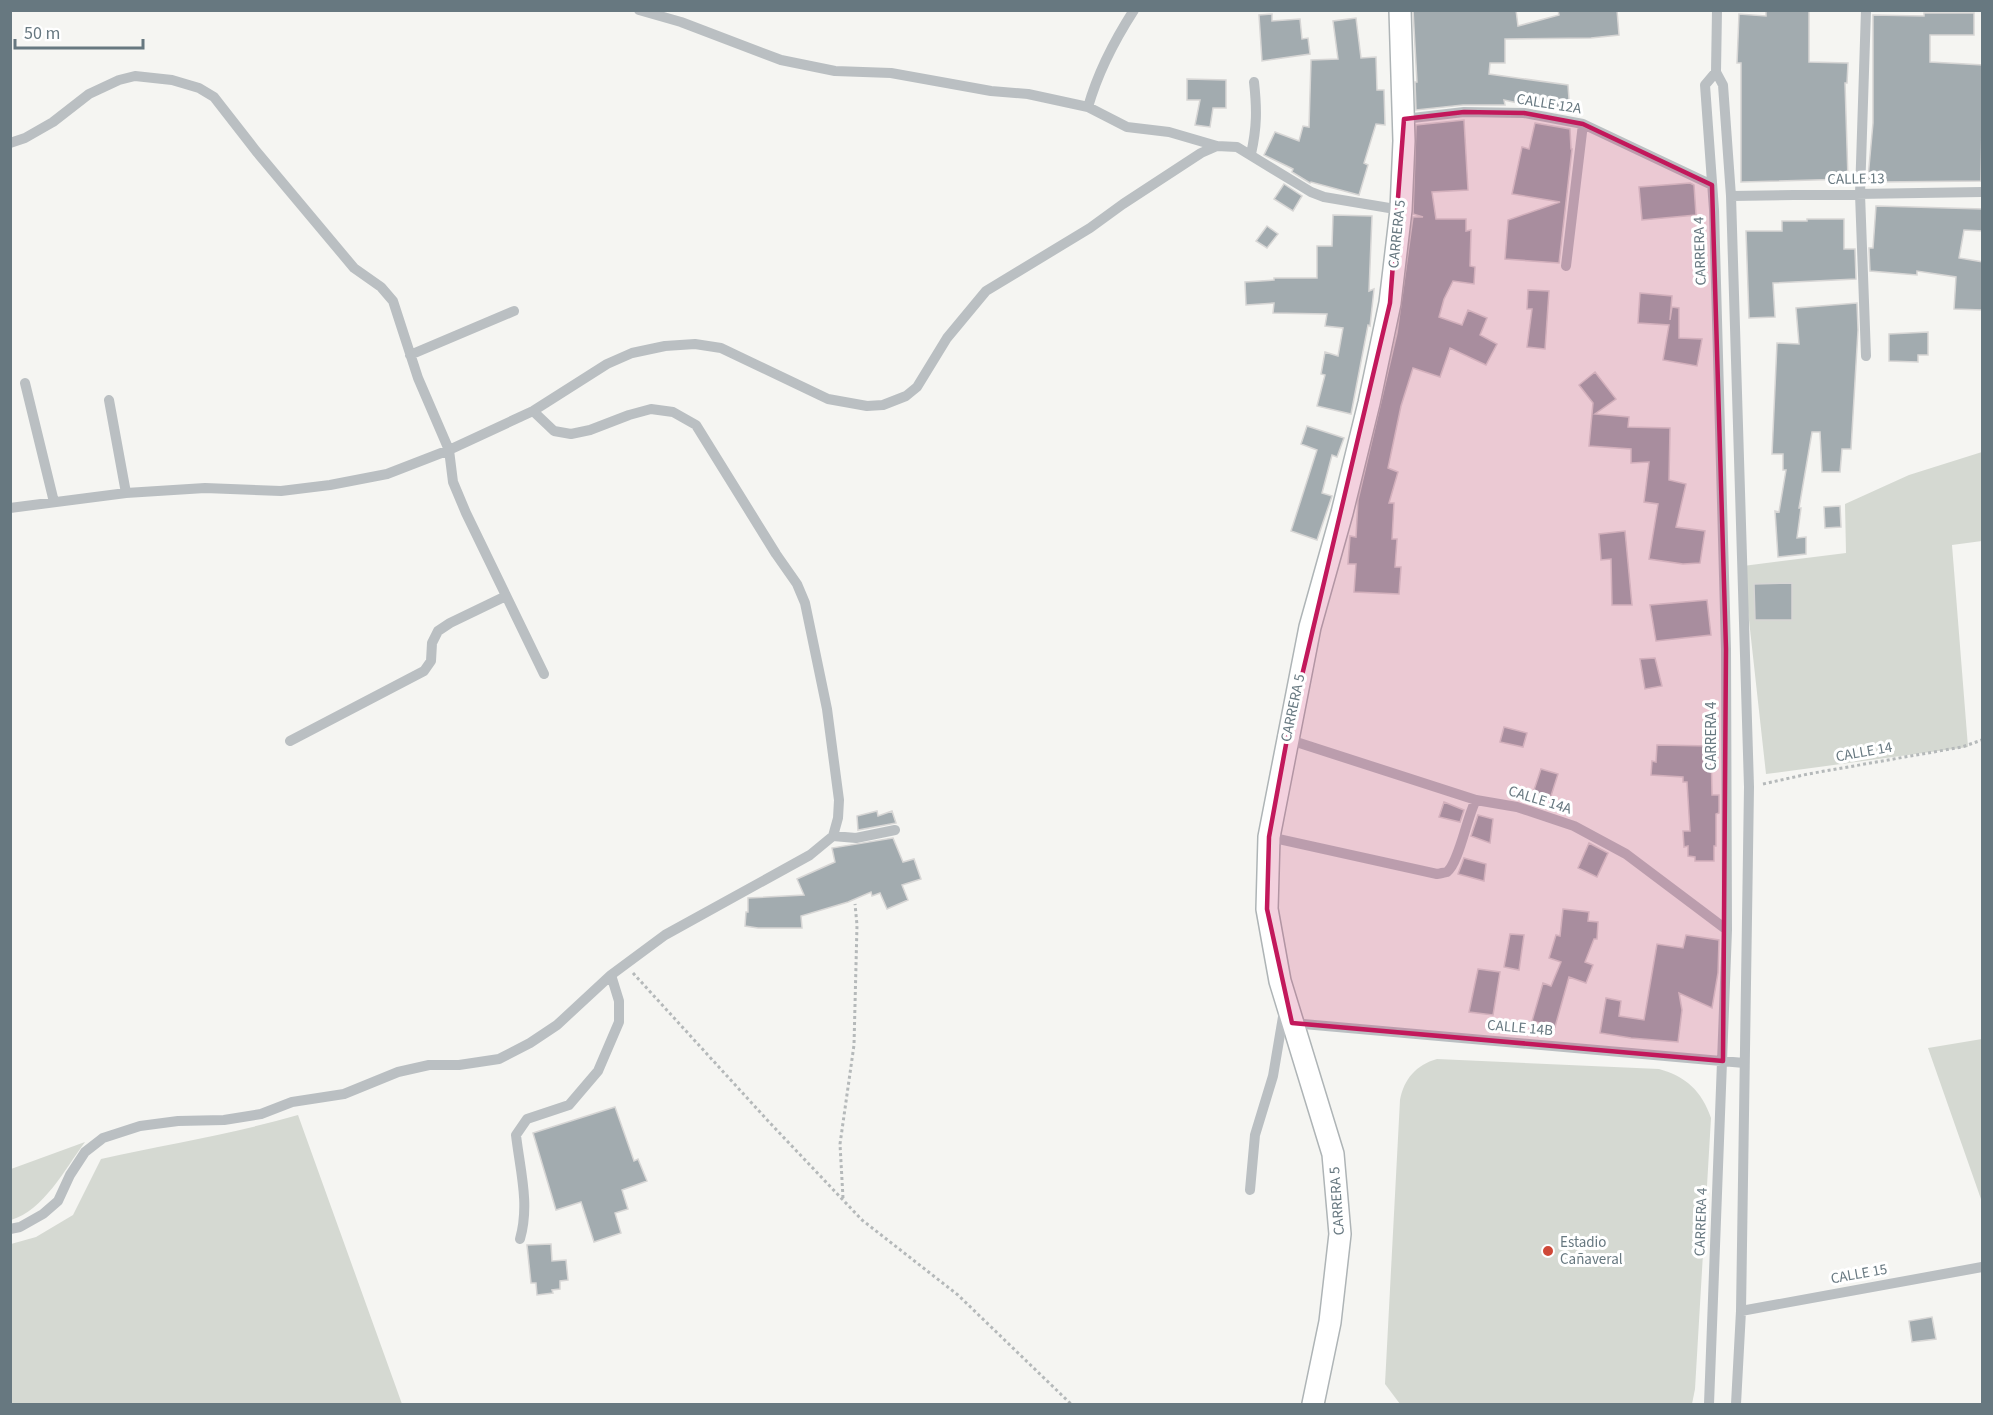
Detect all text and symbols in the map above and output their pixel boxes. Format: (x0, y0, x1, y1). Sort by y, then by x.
scale bar (15, 12, 142, 50)
text: 50 m (24, 21, 60, 46)
street label: CALLE 12A (1515, 89, 1584, 120)
street label: CALLE 13 (1827, 168, 1885, 190)
street label: CARRERA 5 (1383, 199, 1411, 269)
street label: CARRERA 4 (1688, 216, 1712, 286)
street label: CARRERA 5 (1276, 672, 1310, 744)
street label: CARRERA 4 (1701, 701, 1722, 770)
street label: CALLE 14 (1834, 737, 1894, 767)
street label: CALLE 14A (1506, 780, 1575, 820)
street label: CALLE 14B (1486, 1015, 1554, 1041)
street label: CARRERA 5 (1324, 1166, 1350, 1236)
street label: CARRERA 4 (1689, 1187, 1713, 1257)
place label: Estadio Cañaveral (1560, 1232, 1623, 1270)
marker: Estadio Cañaveral (1541, 1244, 1555, 1258)
street label: CALLE 15 (1829, 1259, 1889, 1289)

